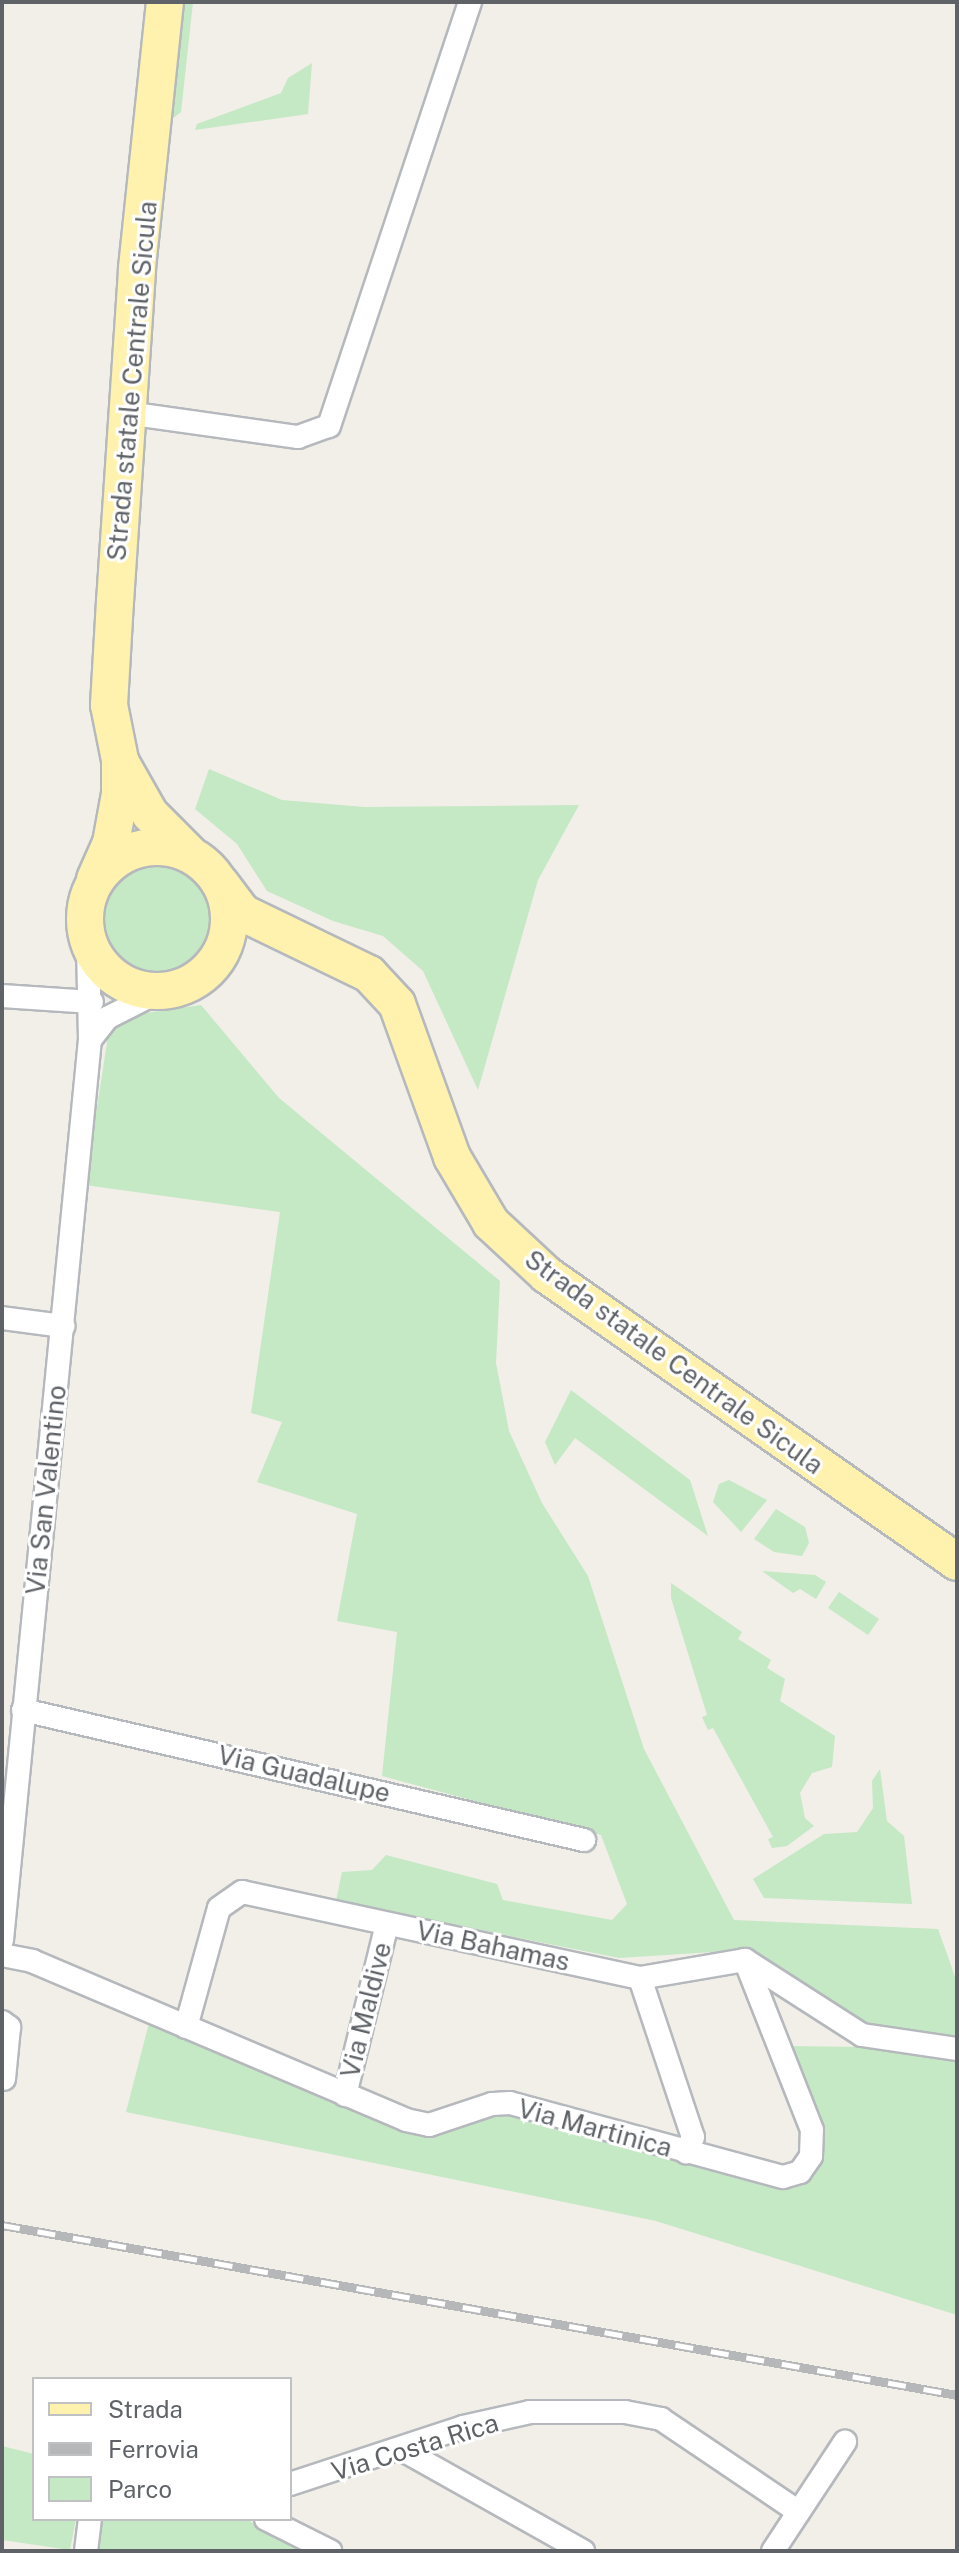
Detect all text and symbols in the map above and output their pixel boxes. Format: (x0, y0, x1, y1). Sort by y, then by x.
street label: Strada statale Centrale Sicula (101, 200, 163, 562)
street label: Strada statale Centrale Sicula (519, 1243, 829, 1481)
street label: Via San Valentino (19, 1383, 73, 1597)
street label: Via Guadalupe (215, 1739, 393, 1809)
street label: Via Bahamas (414, 1915, 572, 1977)
street label: Via Maldive (334, 1939, 398, 2081)
street label: Via Martinica (515, 2092, 675, 2164)
legend (32, 2377, 292, 2521)
text: Strada (108, 2395, 183, 2423)
street label: Via Costa Rica (328, 2407, 502, 2487)
text: Ferrovia (108, 2435, 199, 2463)
text: Parco (108, 2475, 172, 2503)

